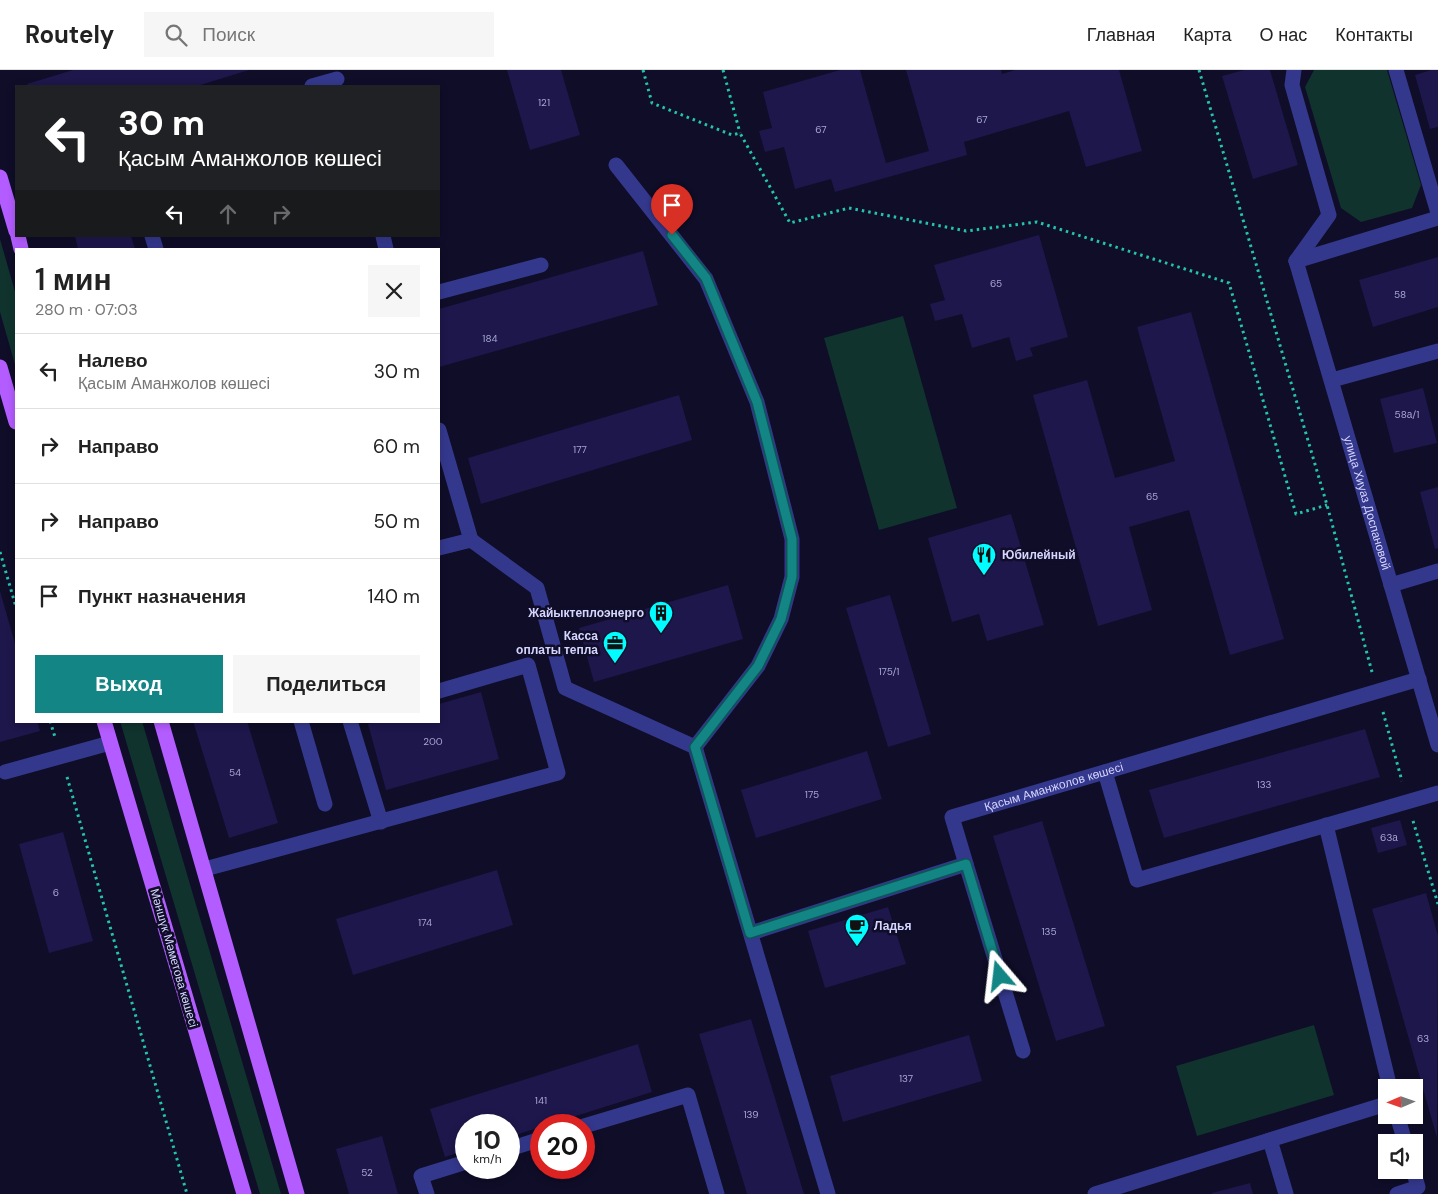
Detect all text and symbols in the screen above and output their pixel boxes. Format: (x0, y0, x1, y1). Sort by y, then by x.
search box (144, 12, 494, 57)
text: Routely (25, 19, 114, 50)
icon: search (162, 21, 190, 49)
text: Поиск (202, 22, 255, 47)
text: Главная (1087, 23, 1155, 47)
text: Карта (1183, 23, 1232, 47)
text: О нас (1260, 23, 1307, 47)
text: Контакты (1335, 23, 1413, 47)
house number: 121 (538, 96, 550, 109)
text: 30 m (118, 100, 205, 146)
icon: left (35, 105, 100, 170)
house number: 67 (976, 113, 988, 126)
house number: 67 (815, 123, 827, 136)
text: Қасым Аманжолов көшесі (118, 144, 382, 173)
pin (651, 184, 693, 235)
icon: arrive (658, 191, 686, 219)
icon: left (161, 200, 189, 228)
icon: ahead (214, 200, 242, 228)
icon: right (267, 200, 295, 228)
text: 1 мин (35, 260, 112, 299)
button: close (368, 265, 420, 317)
house number: 65 (990, 277, 1002, 290)
house number: 58 (1394, 288, 1406, 301)
text: 280 m · 07:03 (35, 299, 138, 320)
house number: 184 (482, 332, 498, 345)
text: Налево (78, 348, 148, 373)
icon: left (35, 357, 63, 385)
text: 30 m (374, 359, 420, 384)
text: Қасым Аманжолов көшесі (78, 373, 270, 394)
house number: 58а/1 (1395, 408, 1419, 421)
icon: right (35, 432, 63, 460)
text: Направо (78, 434, 159, 459)
text: 60 m (373, 434, 420, 459)
street label: улица Хиуаз Доспановой (1340, 434, 1394, 572)
house number: 177 (573, 443, 587, 456)
house number: 65 (1146, 490, 1158, 503)
icon: right (35, 507, 63, 535)
text: Направо (78, 509, 159, 534)
text: 50 m (373, 509, 420, 534)
restaurant icon: Юбилейный (971, 542, 997, 576)
place label: Юбилейный (1002, 547, 1076, 563)
icon: arrive (35, 582, 63, 610)
text: Пункт назначения (78, 584, 246, 609)
text: 140 m (368, 584, 420, 609)
building icon: Жайыктеплоэнерго (648, 600, 674, 634)
place label: Жайыктеплоэнерго (527, 605, 644, 621)
place label: Касса оплаты тепла (516, 628, 598, 658)
office icon: Касса оплаты тепла (602, 630, 628, 664)
button: Выход (35, 655, 223, 713)
button: Поделиться (233, 655, 420, 713)
house number: 175/1 (878, 665, 900, 678)
house number: 200 (423, 735, 443, 748)
street label: Қасым Аманжолов көшесі (982, 759, 1125, 815)
house number: 54 (229, 766, 241, 779)
house number: 133 (1257, 778, 1272, 791)
house number: 175 (805, 788, 819, 801)
house number: 63а (1380, 831, 1398, 844)
house number: 6 (53, 886, 59, 899)
street label: Мәншүк Мәметова көшесі (147, 887, 201, 1029)
cafe icon: Ладья (844, 913, 870, 947)
house number: 174 (418, 916, 432, 929)
place label: Ладья (874, 918, 911, 934)
house number: 135 (1041, 925, 1057, 938)
position arrow (973, 949, 1025, 1001)
house number: 63 (1417, 1032, 1429, 1045)
house number: 137 (899, 1072, 913, 1085)
north arrow (1378, 1079, 1422, 1124)
map controls (1378, 1079, 1423, 1179)
house number: 141 (535, 1094, 547, 1107)
house number: 139 (743, 1108, 759, 1121)
speed limit sign: 20 (530, 1114, 595, 1179)
text: 10 (474, 1124, 501, 1157)
button: sound (1378, 1134, 1423, 1179)
text: km/h (473, 1151, 502, 1167)
house number: 52 (361, 1166, 373, 1179)

